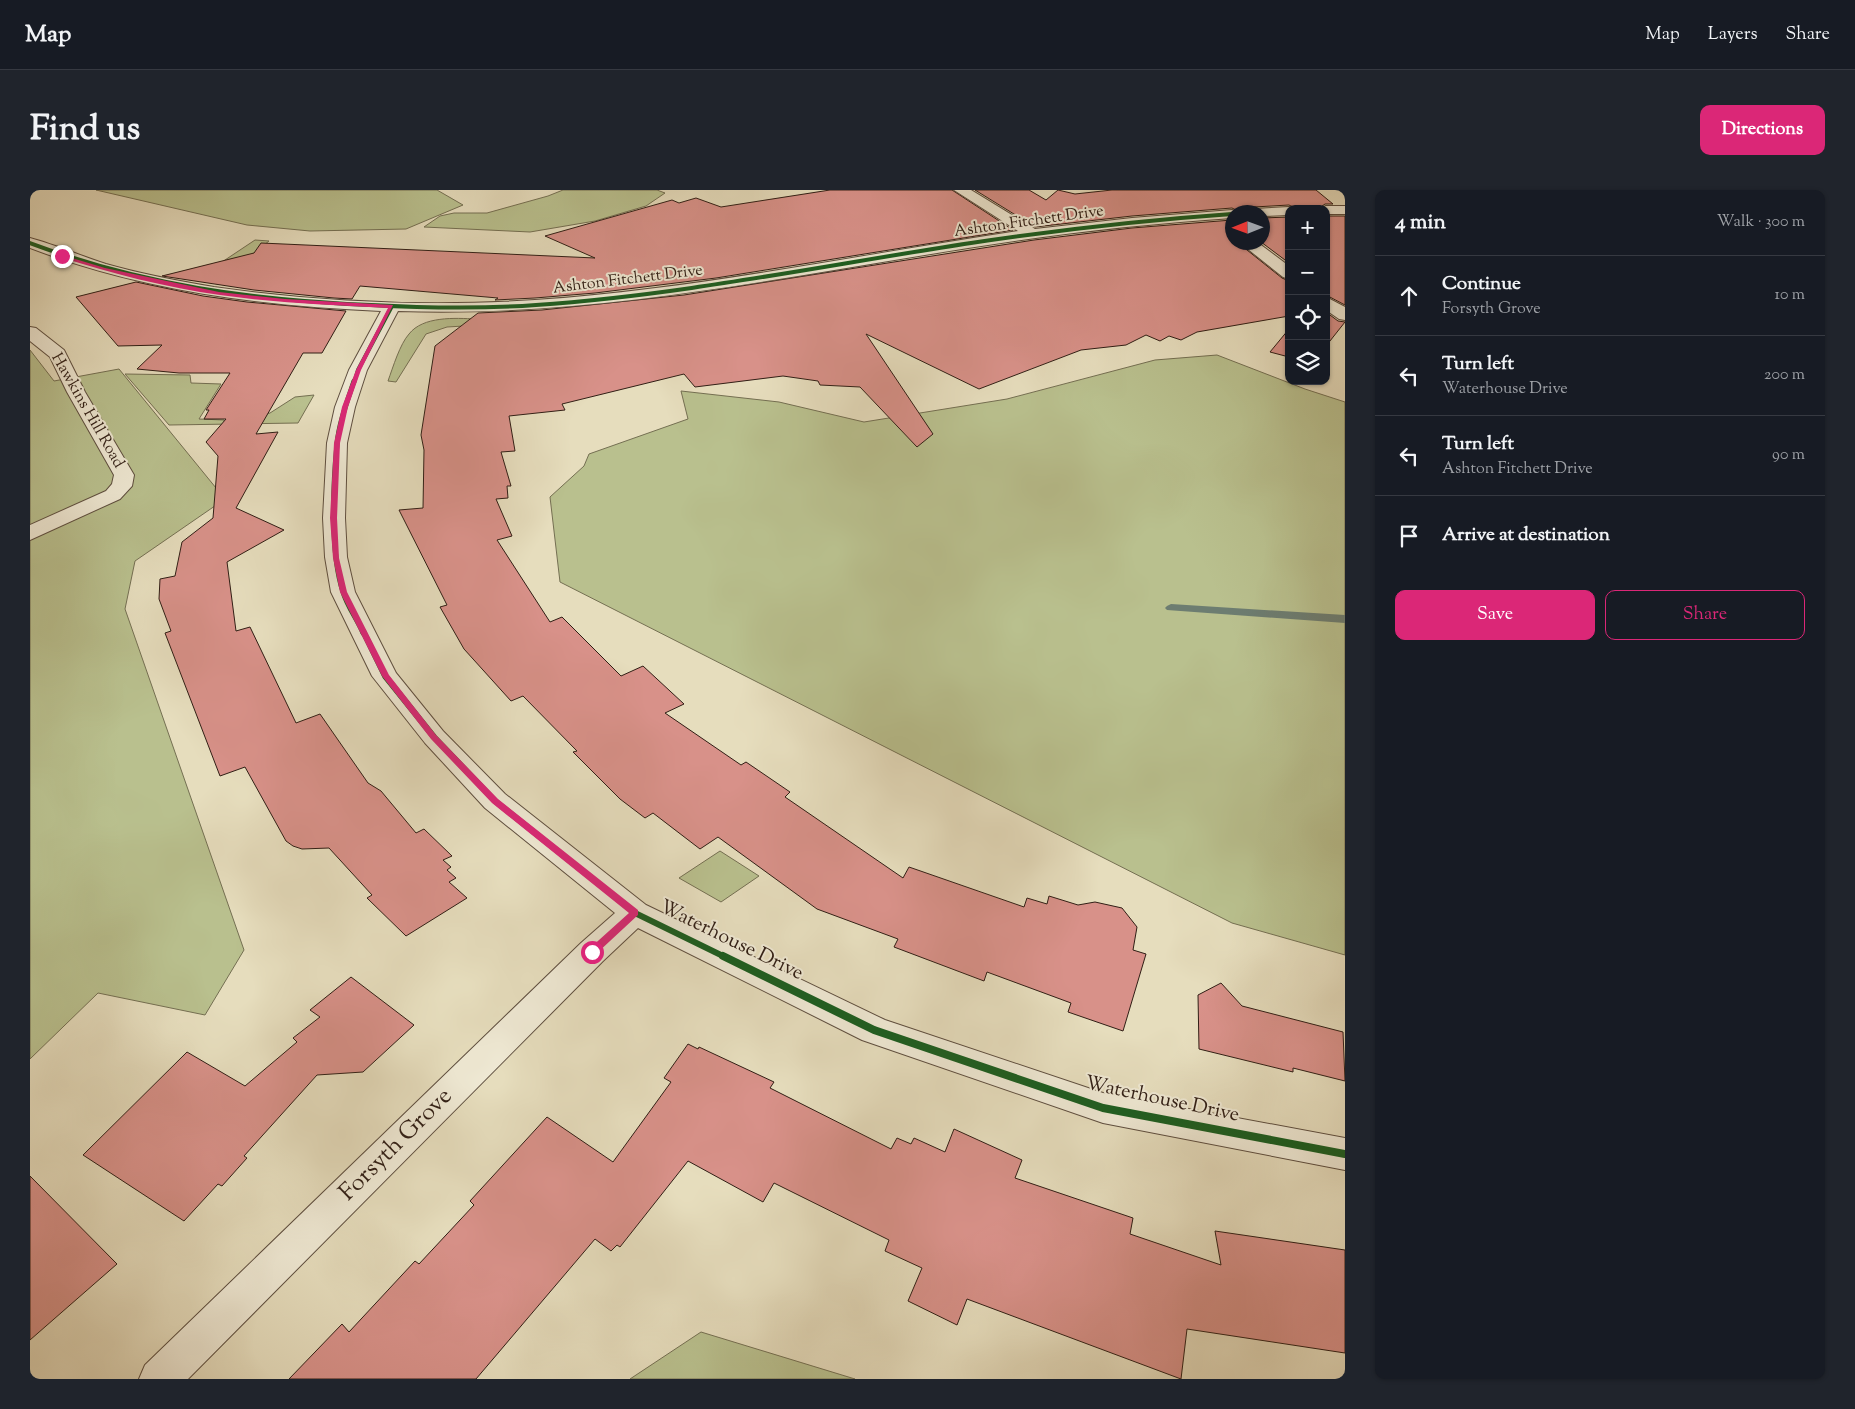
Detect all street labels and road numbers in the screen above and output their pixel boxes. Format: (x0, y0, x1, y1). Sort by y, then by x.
street label: Ashton Fitchett Drive (953, 200, 1105, 244)
street label: Ashton Fitchett Drive (552, 259, 704, 301)
street label: Hawkins Hill Road (45, 349, 129, 473)
street label: Waterhouse Drive (654, 894, 808, 988)
street label: Waterhouse Drive (1082, 1069, 1242, 1131)
street label: Forsyth Grove (332, 1081, 460, 1209)

